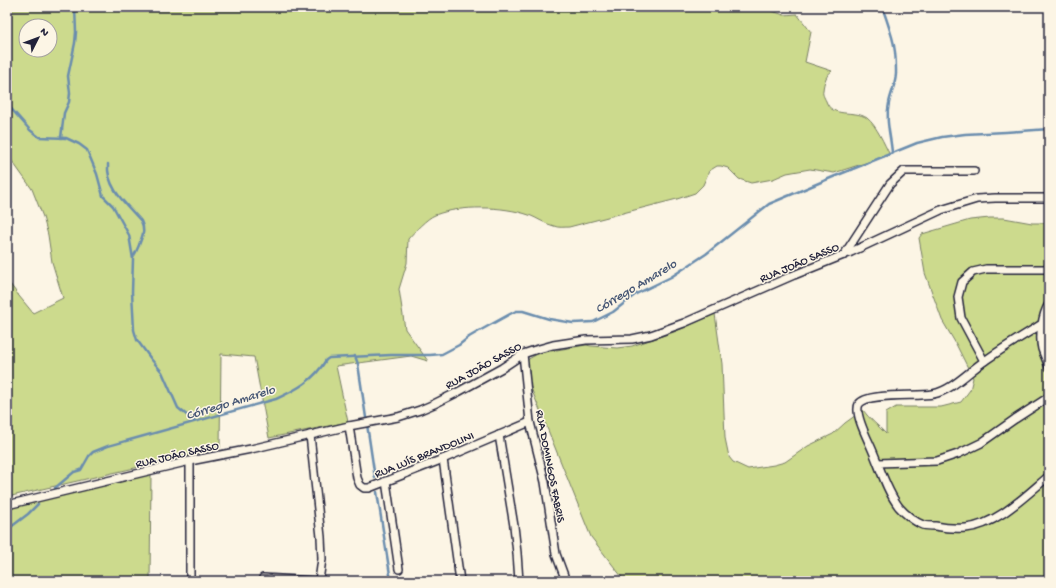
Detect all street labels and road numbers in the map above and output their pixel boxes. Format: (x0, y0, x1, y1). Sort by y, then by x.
street label: RUA JOÃO SASSO (758, 241, 842, 287)
street label: RUA JOÃO SASSO (443, 340, 524, 393)
street label: RUA DOMINGOS FABRIS (531, 409, 567, 524)
street label: RUA LUÍS BRANDOLINI (373, 429, 477, 482)
street label: RUA JOÃO SASSO (135, 440, 220, 472)

